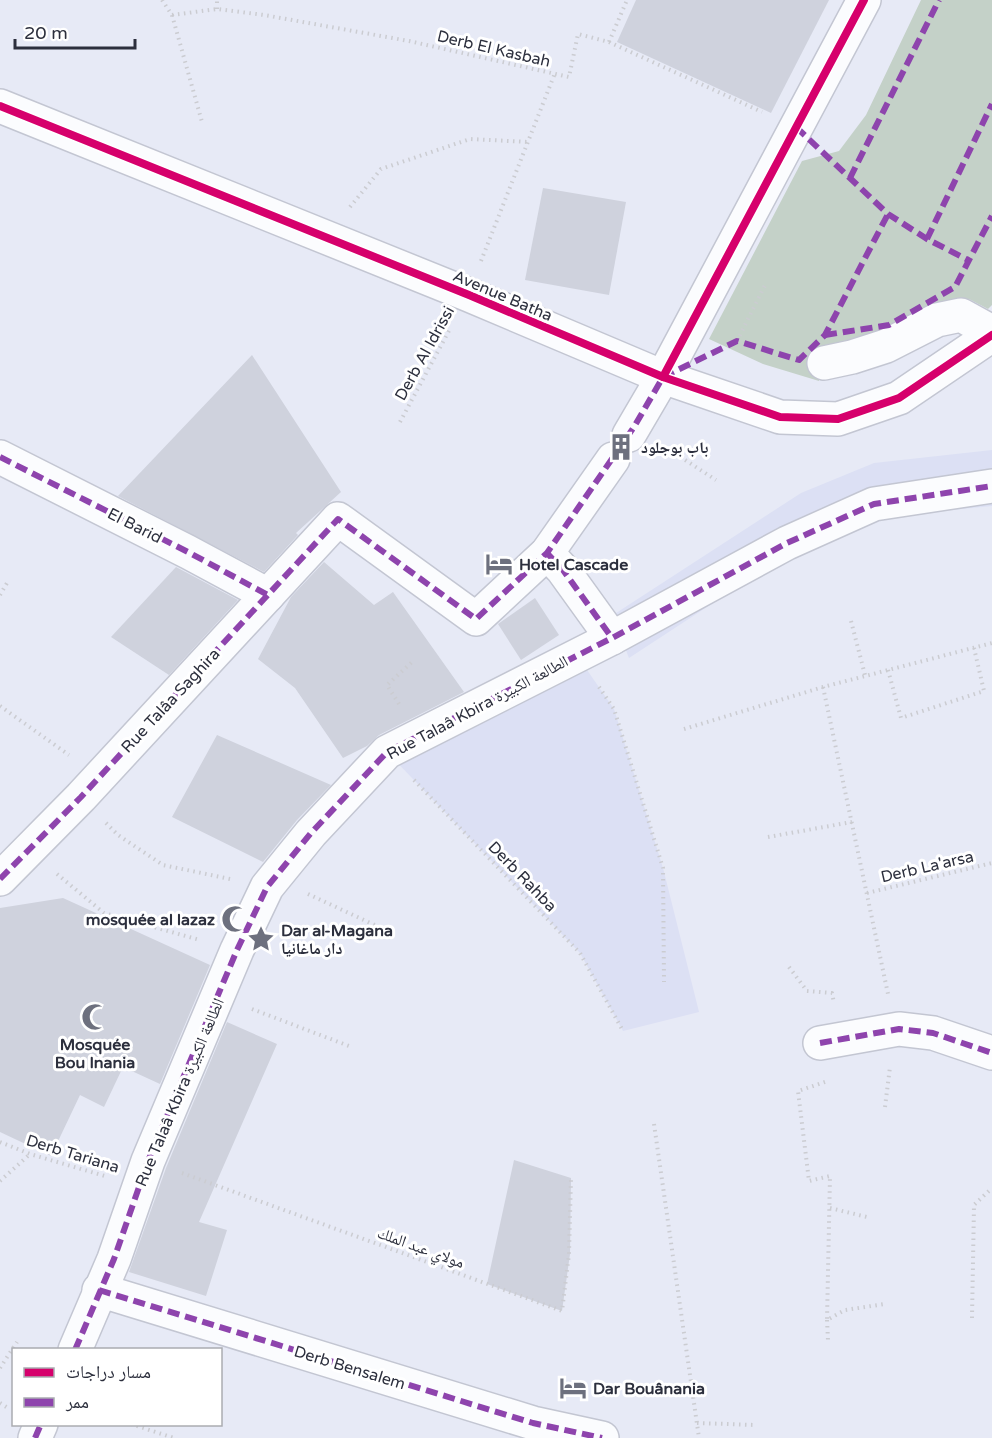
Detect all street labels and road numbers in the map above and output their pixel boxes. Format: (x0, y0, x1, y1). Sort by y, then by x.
street label: Derb El Kasbah (435, 26, 552, 72)
street label: Avenue Batha (450, 266, 555, 326)
street label: Derb Al Idrissi (391, 303, 459, 404)
street label: El Barid (104, 504, 165, 548)
street label: Rue Talâa Saghira (117, 644, 224, 757)
street label: Rue Talaâ Kbira الطالعة الكبيرة (383, 651, 572, 764)
street label: Derb Rahba (484, 837, 561, 916)
street label: Derb La'arsa (879, 847, 976, 887)
street label: Rue Talaâ Kbira الطالعة الكبيرة (131, 995, 229, 1190)
street label: Derb Tariana (24, 1130, 122, 1178)
street label: مولاي عبد الملك (374, 1223, 467, 1275)
street label: Derb Bensalem (292, 1342, 408, 1394)

